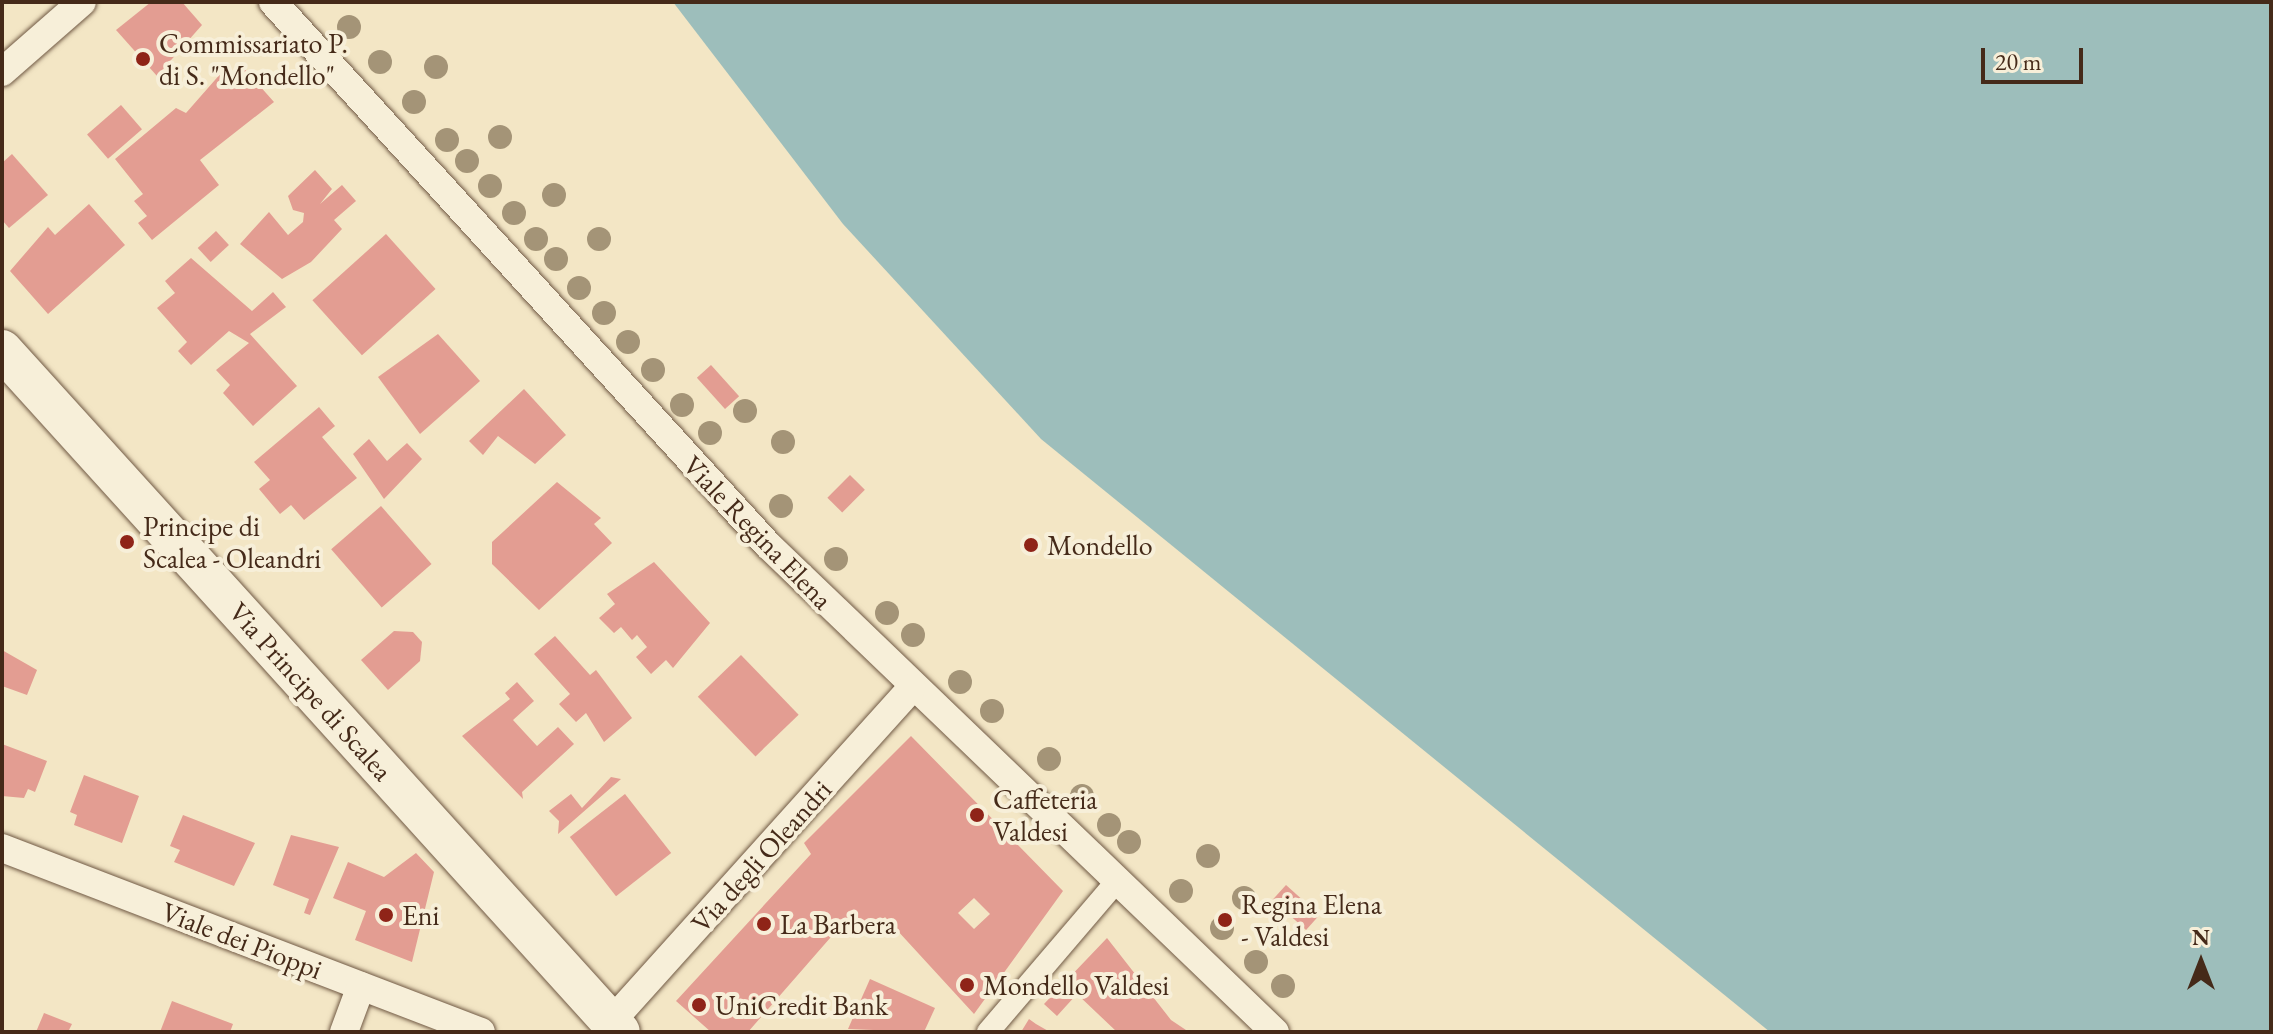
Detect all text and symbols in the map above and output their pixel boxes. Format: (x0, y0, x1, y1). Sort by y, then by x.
place label: Commissariato P. di S. "Mondello" (159, 26, 348, 92)
scale bar (1985, 32, 2087, 82)
text: 20 m (1995, 46, 2042, 77)
marker: Commissariato P. di S. "Mondello" (134, 50, 152, 68)
street label: Viale Regina Elena (676, 448, 840, 616)
place label: Principe di Scalea - Oleandri (143, 509, 321, 575)
place label: Mondello (1047, 528, 1153, 562)
marker: Principe di Scalea - Oleandri (118, 533, 136, 551)
marker: Mondello (1022, 536, 1040, 554)
street label: Via Principe di Scalea (222, 595, 400, 787)
street label: Via degli Oleandri (684, 773, 838, 939)
place label: Caffeteria Valdesi (993, 782, 1097, 848)
marker: Caffeteria Valdesi (968, 806, 986, 824)
place label: Regina Elena - Valdesi (1241, 887, 1382, 953)
street label: Viale dei Pioppi (157, 894, 327, 986)
place label: Eni (402, 898, 439, 932)
marker: Eni (377, 906, 395, 924)
place label: La Barbera (780, 907, 896, 941)
marker: Regina Elena - Valdesi (1216, 911, 1234, 929)
marker: La Barbera (755, 915, 773, 933)
north arrow (2161, 922, 2241, 1002)
text: N (2192, 923, 2210, 952)
place label: Mondello Valdesi (983, 968, 1169, 1002)
marker: Mondello Valdesi (958, 976, 976, 994)
place label: UniCredit Bank (715, 988, 888, 1022)
marker: UniCredit Bank (690, 996, 708, 1014)

